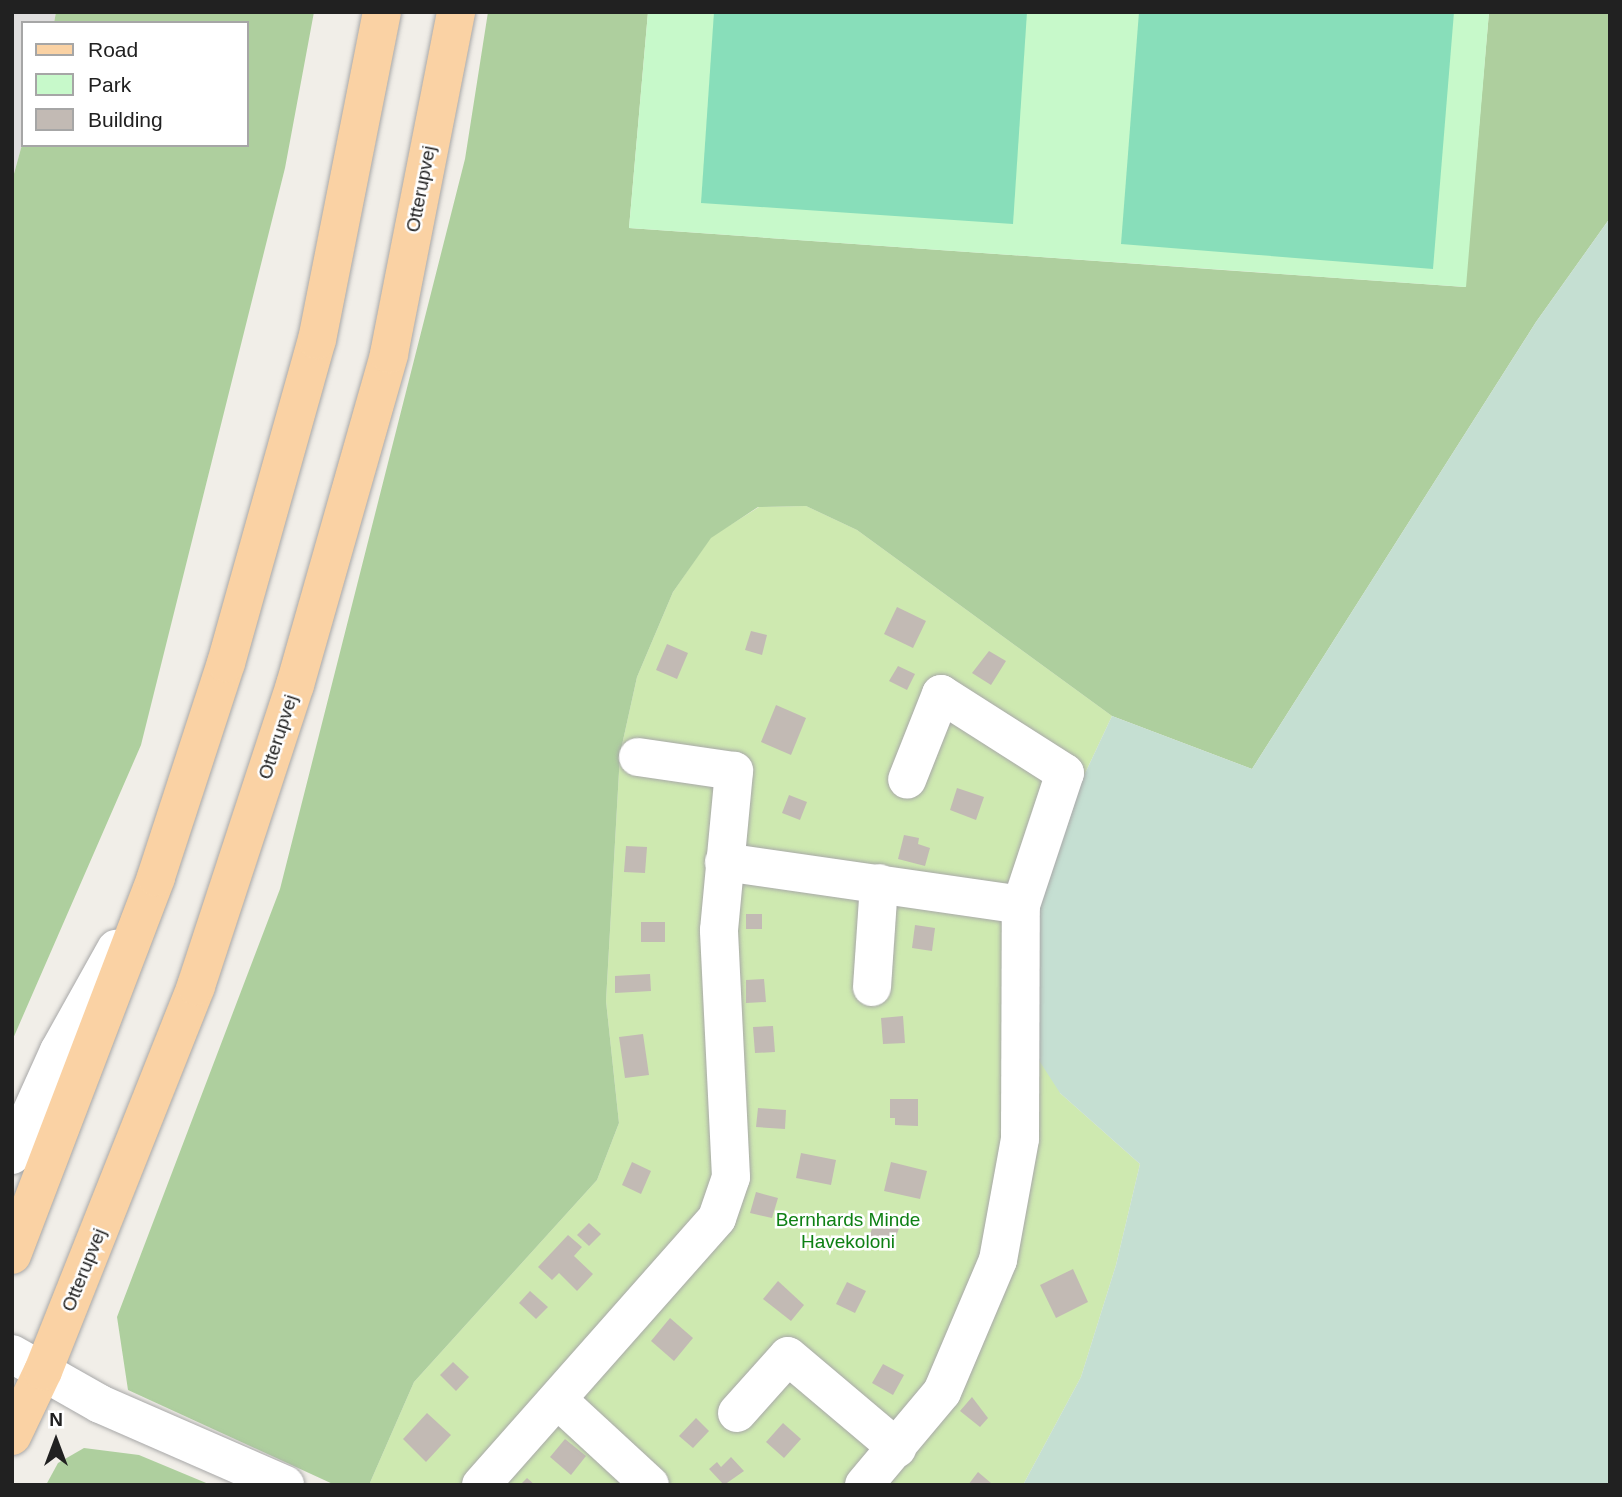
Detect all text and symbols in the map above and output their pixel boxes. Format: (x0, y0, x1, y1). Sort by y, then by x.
legend (21, 21, 248, 147)
text: Road (88, 38, 138, 61)
text: Park (88, 73, 131, 96)
text: Building (88, 108, 163, 131)
street label: Otterupvej (401, 144, 441, 234)
street label: Otterupvej (254, 692, 302, 782)
park label: Bernhards Minde Havekoloni (776, 1209, 920, 1253)
street label: Otterupvej (57, 1225, 111, 1315)
north arrow (21, 1406, 91, 1476)
text: N (49, 1409, 63, 1430)

